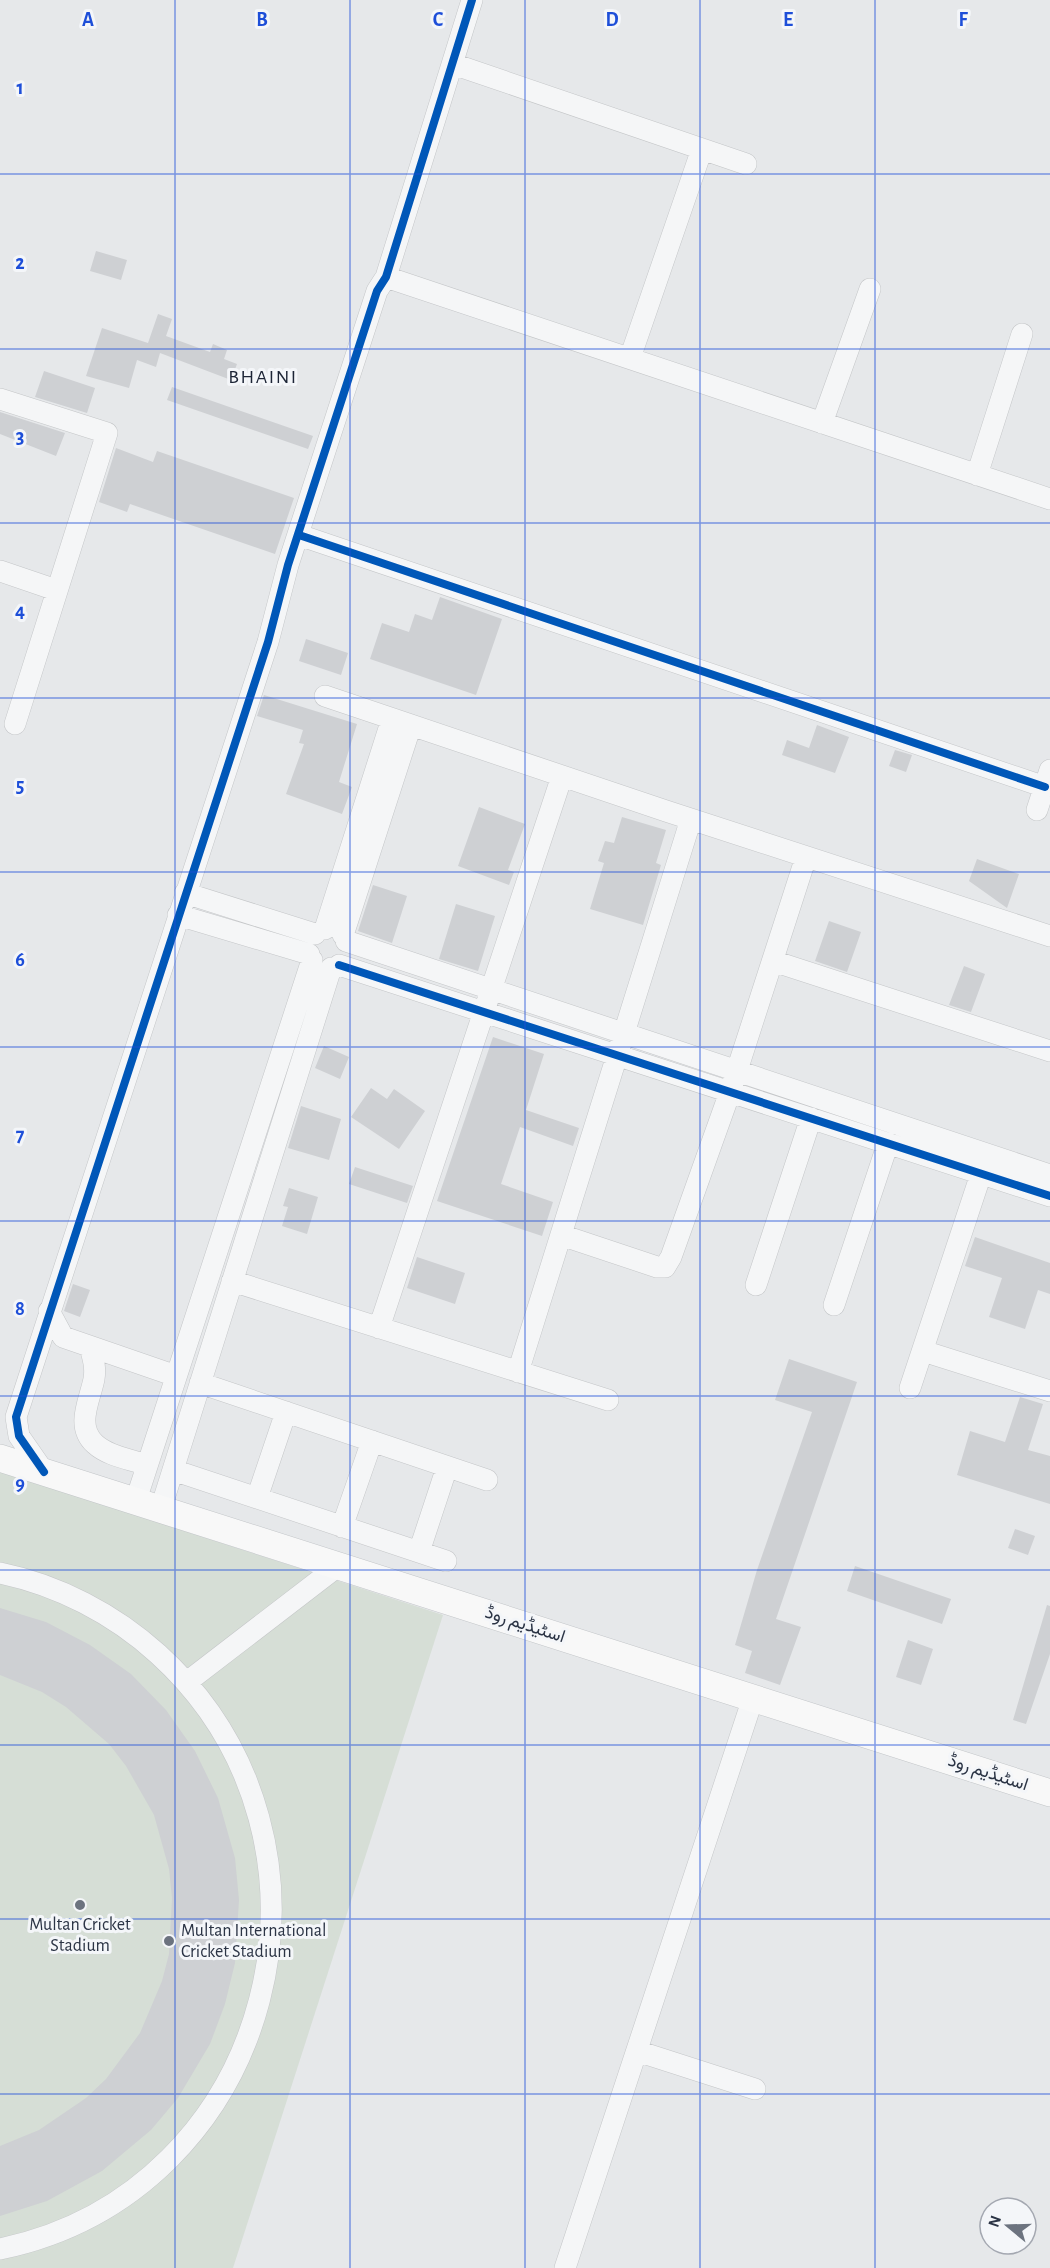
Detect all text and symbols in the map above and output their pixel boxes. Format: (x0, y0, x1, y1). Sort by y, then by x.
text: A (82, 10, 94, 30)
text: B (256, 10, 268, 30)
text: C (433, 10, 444, 30)
text: D (605, 10, 619, 30)
text: E (783, 10, 793, 30)
text: F (958, 10, 968, 30)
text: 1 (16, 78, 24, 98)
text: 2 (15, 253, 25, 273)
district label: BHAINI (228, 367, 298, 387)
text: 3 (16, 427, 24, 447)
text: 4 (15, 601, 25, 621)
text: 5 (16, 776, 24, 796)
text: 6 (15, 950, 25, 970)
text: 7 (16, 1125, 25, 1145)
text: 8 (15, 1299, 25, 1319)
text: 9 (15, 1474, 25, 1494)
street label: اسٹیڈیم روڈ (482, 1603, 568, 1648)
street label: اسٹیڈیم روڈ (945, 1751, 1031, 1796)
marker: Multan Cricket Stadium (73, 1898, 87, 1912)
place label: Multan Cricket Stadium (29, 1916, 131, 1955)
place label: Multan International Cricket Stadium (181, 1922, 327, 1961)
marker: Multan International Cricket Stadium (162, 1934, 176, 1948)
north arrow (978, 2196, 1038, 2256)
text: N (985, 2214, 1004, 2229)

